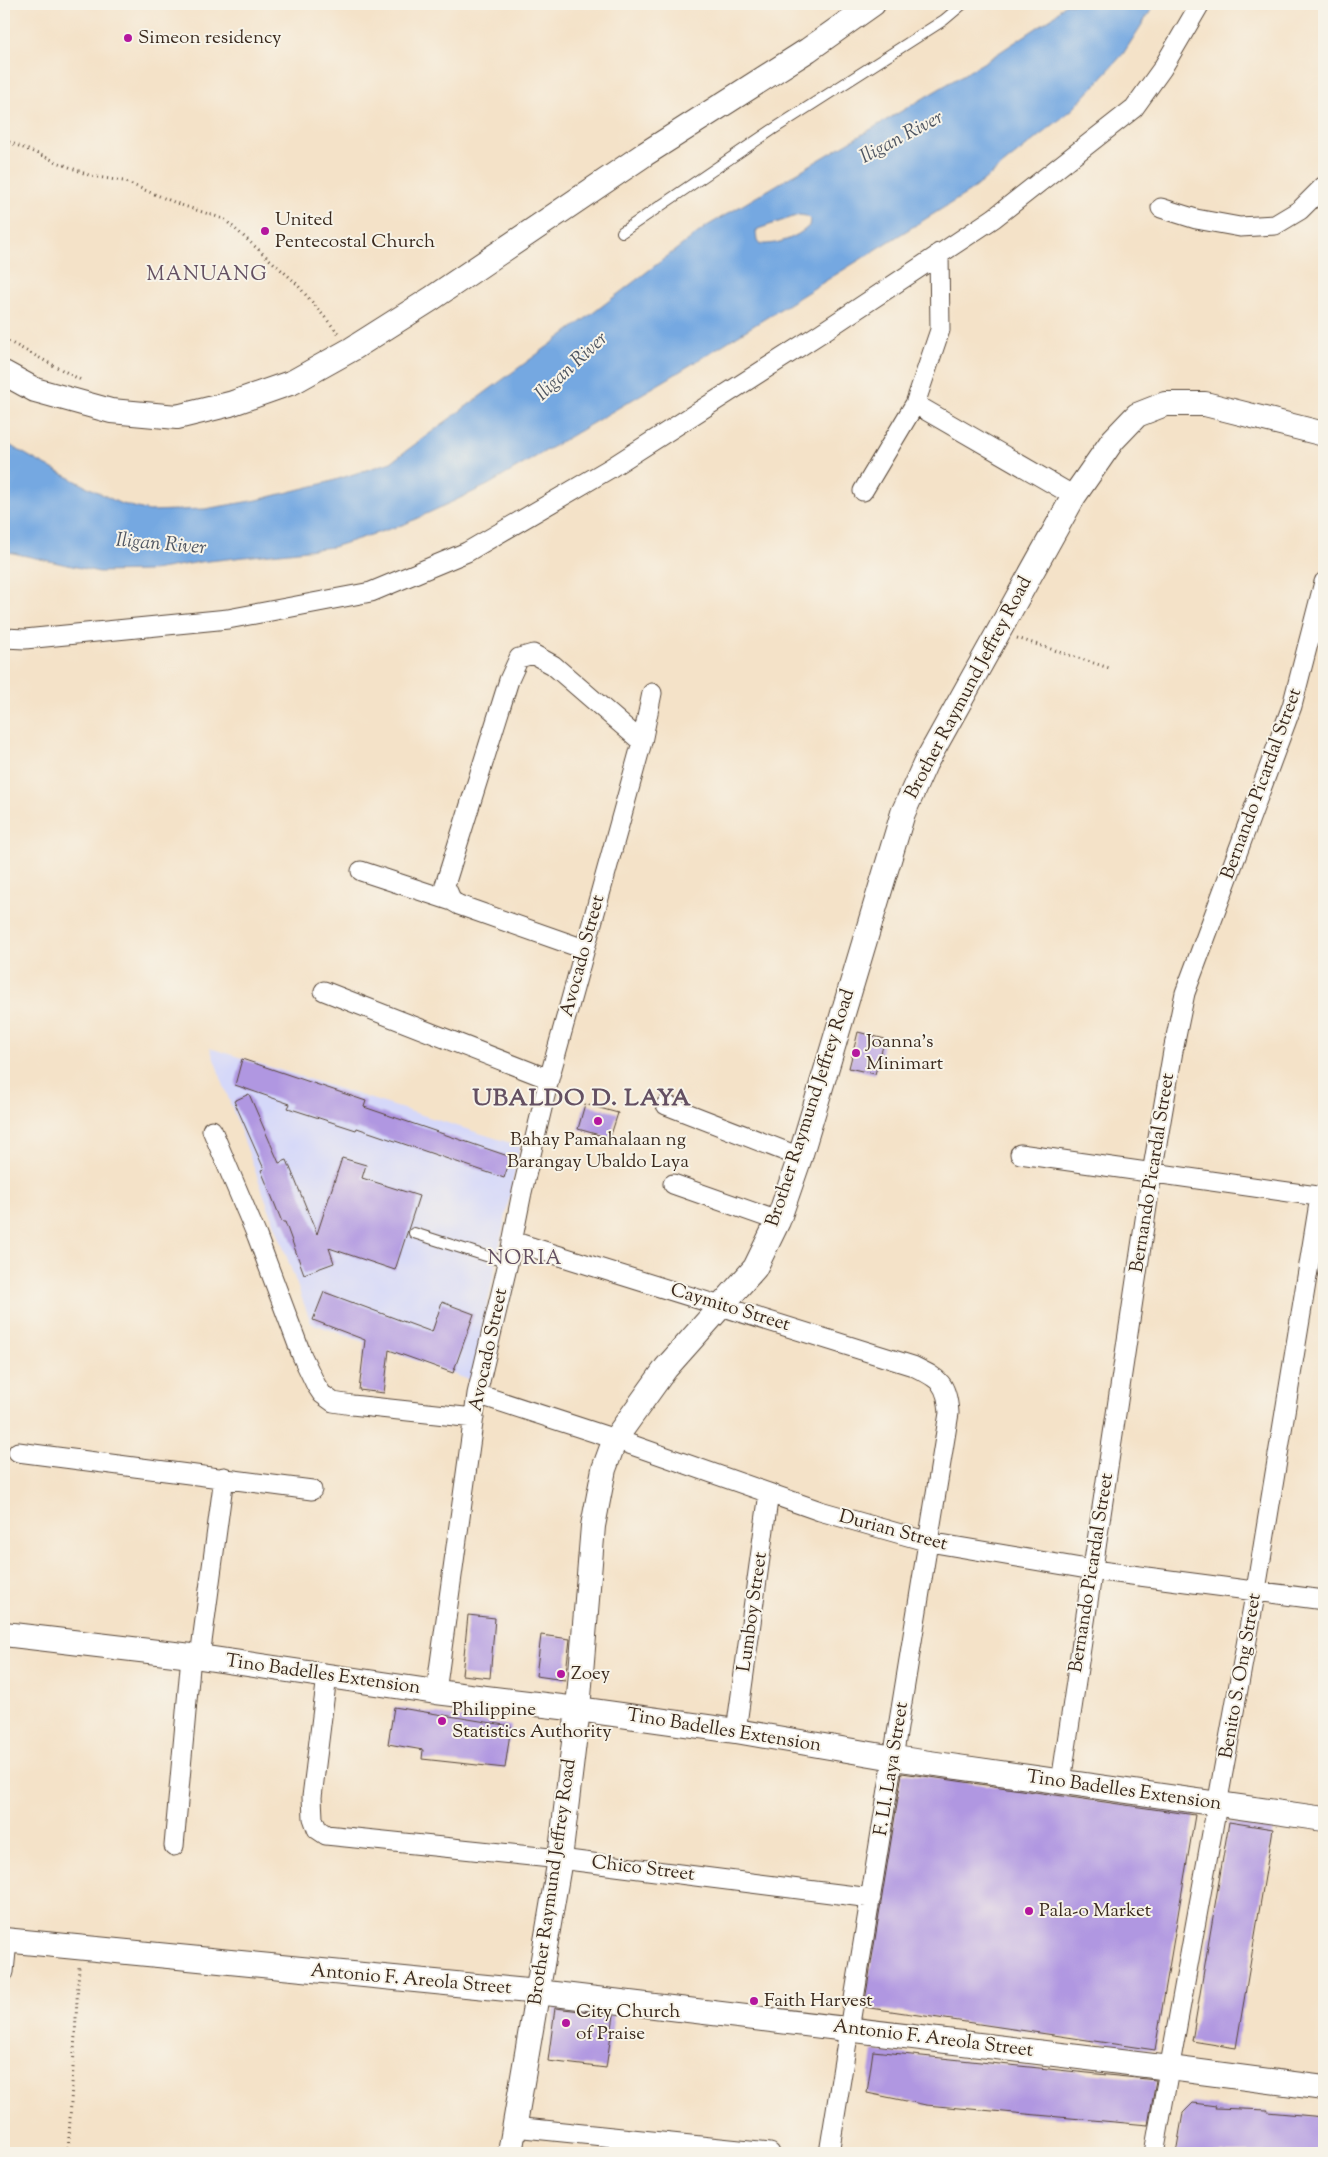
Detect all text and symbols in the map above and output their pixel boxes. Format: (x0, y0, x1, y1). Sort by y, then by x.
place label: Simeon residency (138, 25, 282, 52)
marker: Simeon residency (122, 32, 134, 44)
water label: Iligan River (855, 104, 949, 172)
place label: United Pentecostal Church (275, 207, 435, 256)
marker: United Pentecostal Church (259, 225, 271, 237)
district label: MANUANG (146, 261, 268, 290)
water label: Iligan River (529, 325, 615, 409)
water label: Iligan River (115, 527, 207, 563)
street label: Brother Raymund Jeffrey Road (899, 572, 1039, 804)
street label: Bernando Picardal Street (1215, 684, 1309, 883)
street label: Avocado Street (554, 892, 612, 1020)
street label: Brother Raymund Jeffrey Road (760, 985, 862, 1230)
place label: Joanna's Minimart (865, 1029, 944, 1078)
marker: Joanna's Minimart (850, 1047, 862, 1059)
street label: Bernando Picardal Street (1124, 1071, 1182, 1275)
district label: UBALDO D. LAYA (472, 1082, 692, 1116)
marker: Bahay Pamahalaan ng Barangay Ubaldo Laya (592, 1115, 604, 1127)
place label: Bahay Pamahalaan ng Barangay Ubaldo Laya (507, 1127, 689, 1176)
district label: NORIA (487, 1245, 563, 1274)
street label: Caymito Street (667, 1277, 794, 1339)
street label: Avocado Street (463, 1285, 515, 1414)
street label: Bernando Picardal Street (1063, 1471, 1121, 1675)
street label: Durian Street (836, 1504, 951, 1559)
street label: Lumboy Street (731, 1550, 775, 1674)
street label: Benito S. Ong Street (1213, 1591, 1269, 1761)
street label: Tino Badelles Extension (224, 1648, 422, 1702)
place label: Zoey (571, 1661, 611, 1688)
marker: Zoey (555, 1668, 567, 1680)
place label: Philippine Statistics Authority (452, 1697, 612, 1746)
street label: F. Ll. Laya Street (868, 1700, 916, 1838)
street label: Tino Badelles Extension (625, 1702, 823, 1760)
marker: Philippine Statistics Authority (436, 1715, 448, 1727)
street label: Brother Raymund Jeffrey Road (522, 1757, 584, 2007)
street label: Tino Badelles Extension (1025, 1764, 1223, 1818)
street label: Chico Street (590, 1849, 697, 1889)
place label: Pala-o Market (1039, 1898, 1152, 1925)
marker: Pala-o Market (1023, 1905, 1035, 1917)
street label: Antonio F. Areola Street (310, 1958, 513, 2002)
place label: Faith Harvest (764, 1988, 873, 2015)
marker: Faith Harvest (748, 1995, 760, 2007)
place label: City Church of Praise (576, 1999, 680, 2048)
street label: Antonio F. Areola Street (831, 2013, 1035, 2065)
marker: City Church of Praise (560, 2017, 572, 2029)

